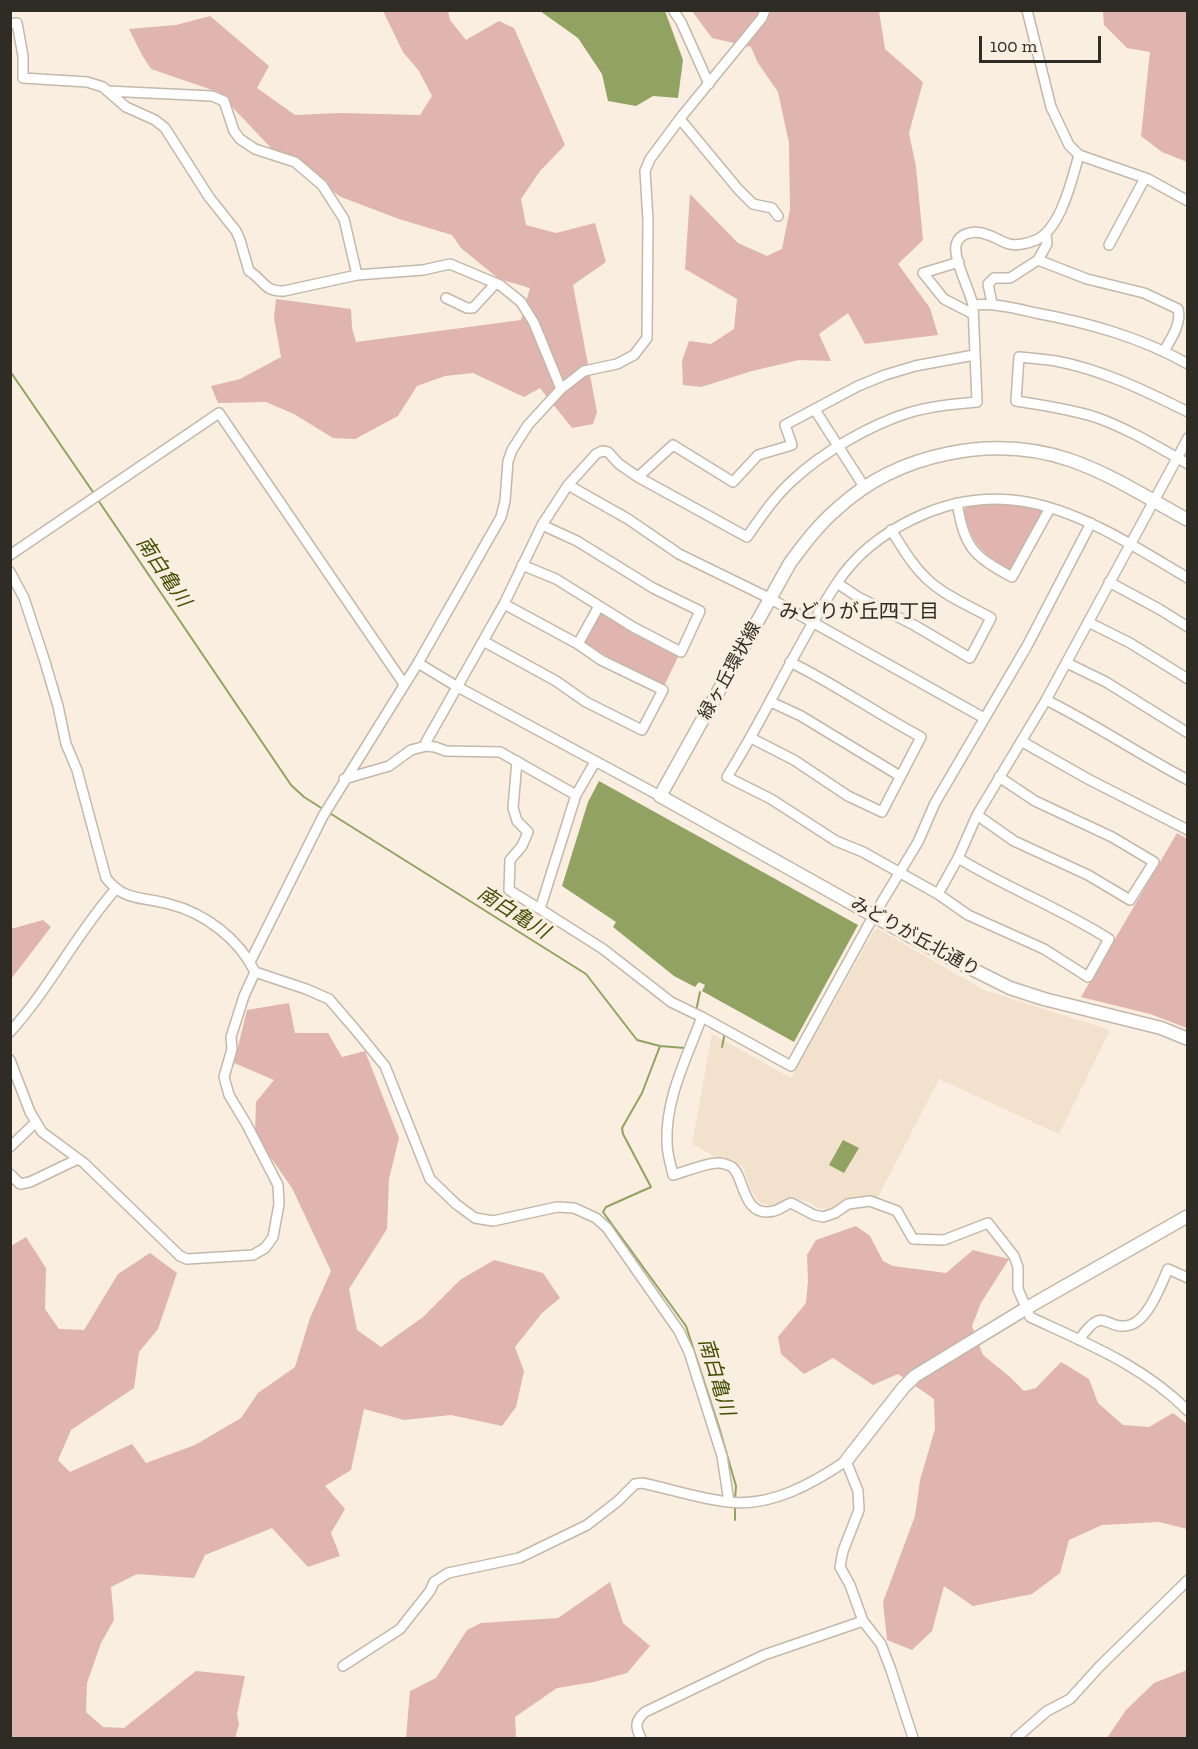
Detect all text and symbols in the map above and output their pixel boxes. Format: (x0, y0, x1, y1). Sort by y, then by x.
scale bar (982, 24, 1104, 62)
text: 100 m (990, 35, 1037, 57)
water label: 南白亀川 (131, 532, 195, 612)
district label: みどりが丘四丁目 (779, 600, 939, 624)
street label: 緑ヶ丘環状線 (694, 619, 766, 723)
water label: 南白亀川 (473, 882, 553, 944)
street label: みどりが丘北通り (847, 893, 983, 981)
water label: 南白亀川 (693, 1335, 739, 1419)

